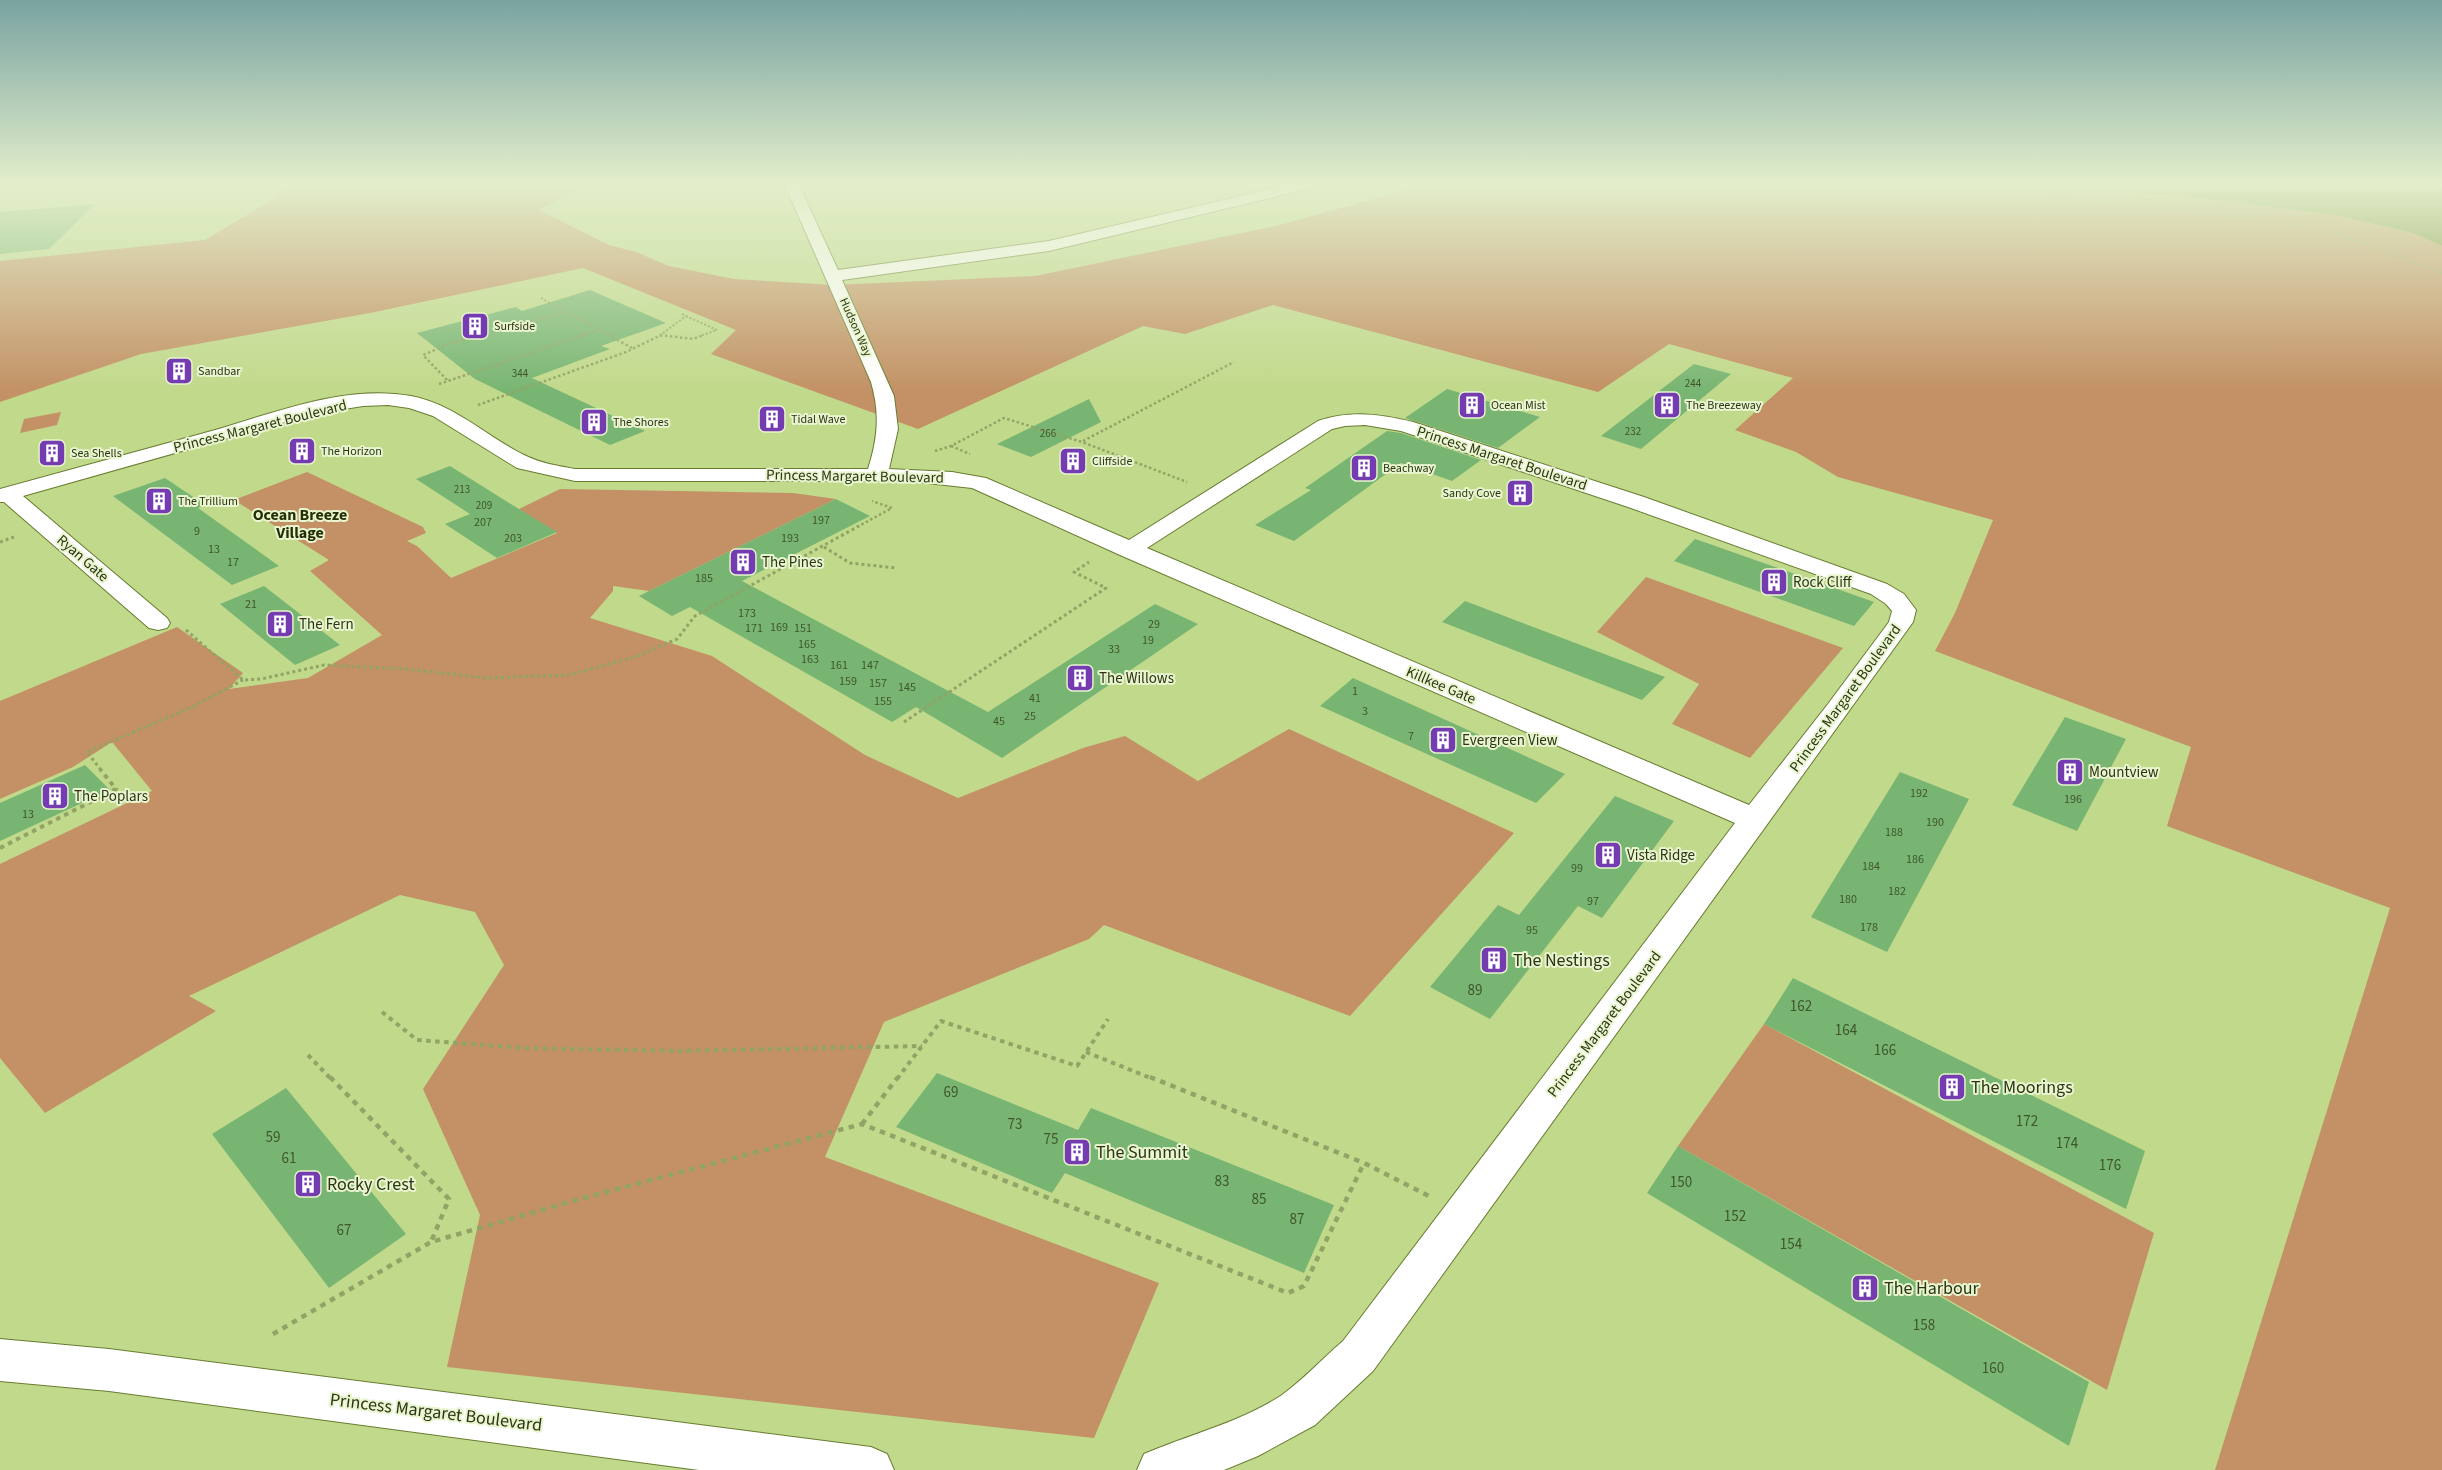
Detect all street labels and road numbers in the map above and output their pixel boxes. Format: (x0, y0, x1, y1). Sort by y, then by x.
street label: Hudson Way (835, 295, 876, 360)
street label: Princess Margaret Boulevard (171, 395, 349, 458)
street label: Princess Margaret Boulevard (1414, 421, 1590, 496)
street label: Princess Margaret Boulevard (766, 464, 944, 489)
street label: Ryan Gate (52, 530, 113, 587)
street label: Princess Margaret Boulevard (1785, 620, 1906, 776)
street label: Killkee Gate (1403, 661, 1479, 710)
street label: Princess Margaret Boulevard (1542, 947, 1666, 1102)
street label: Princess Margaret Boulevard (328, 1387, 543, 1438)

